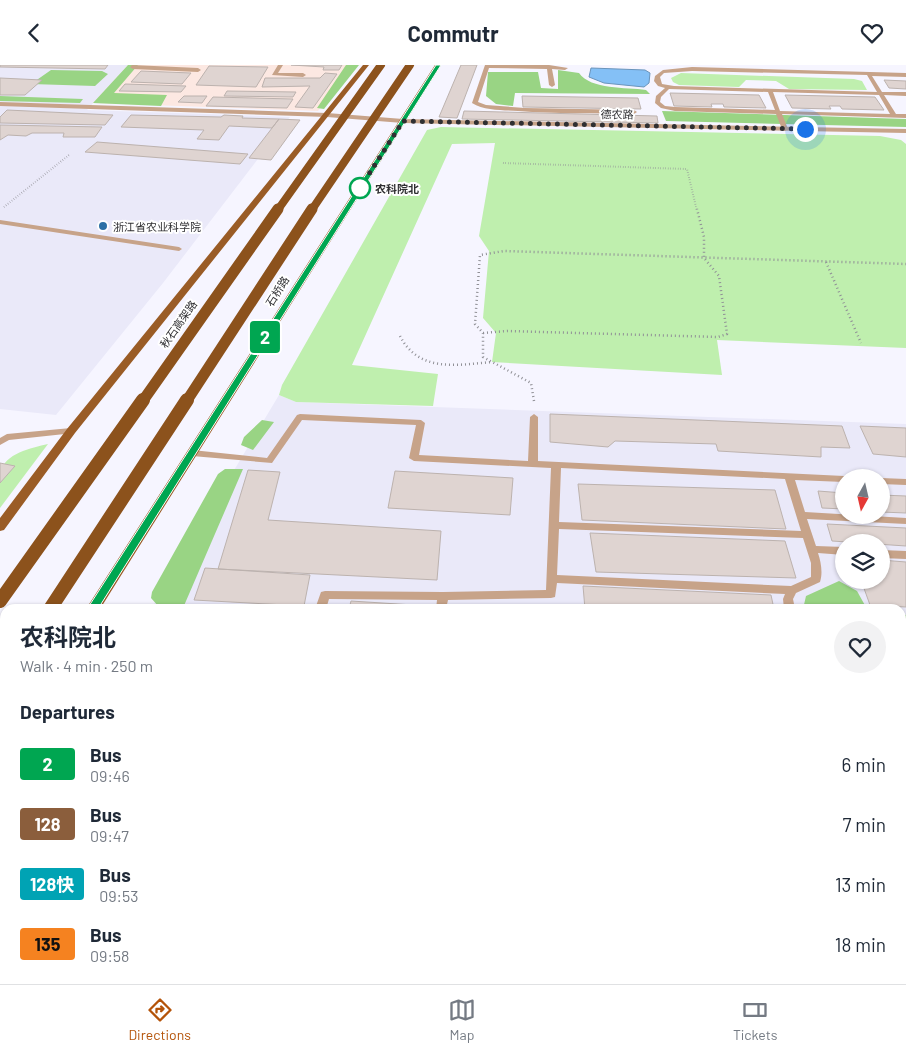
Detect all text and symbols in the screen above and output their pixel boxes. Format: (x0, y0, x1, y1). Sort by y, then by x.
icon: back (20, 19, 48, 47)
icon: heart (858, 19, 886, 47)
text: Commutr (407, 20, 499, 46)
street label: 德农路 (600, 107, 634, 121)
your location (793, 117, 818, 142)
marker: 农科院北 (349, 177, 371, 199)
place label: 农科院北 (375, 182, 419, 195)
marker: 浙江省农业科学院 (97, 220, 109, 232)
place label: 浙江省农业科学院 (113, 220, 201, 233)
street label: 石桥路 (263, 274, 291, 308)
street label: 秋石高架路 (157, 298, 199, 350)
line badge: 2 (249, 321, 281, 353)
text: 2 (260, 326, 270, 348)
north arrow (835, 469, 890, 524)
map controls (835, 469, 890, 589)
button: layers (835, 534, 890, 589)
button: heart (834, 621, 886, 673)
text: 农科院北 (20, 622, 116, 651)
text: Walk · 4 min · 250 m (20, 656, 153, 675)
text: Departures (20, 700, 115, 723)
text: Bus (90, 743, 122, 766)
text: 2 (42, 753, 53, 775)
text: 6 min (842, 753, 886, 776)
text: 09:46 (90, 766, 130, 785)
text: Bus (90, 803, 122, 826)
text: 128 (34, 813, 61, 835)
text: 7 min (842, 813, 886, 836)
text: 09:47 (90, 826, 129, 845)
text: Bus (99, 863, 131, 886)
text: 128快 (30, 873, 74, 895)
text: 13 min (835, 873, 886, 896)
text: 09:53 (99, 886, 138, 905)
text: Bus (90, 923, 122, 946)
text: 135 (35, 933, 60, 955)
text: 18 min (835, 933, 886, 956)
text: 09:58 (90, 946, 129, 965)
tab: Directions (128, 996, 191, 1043)
tab: Map (448, 996, 476, 1043)
tab: Tickets (733, 996, 778, 1043)

